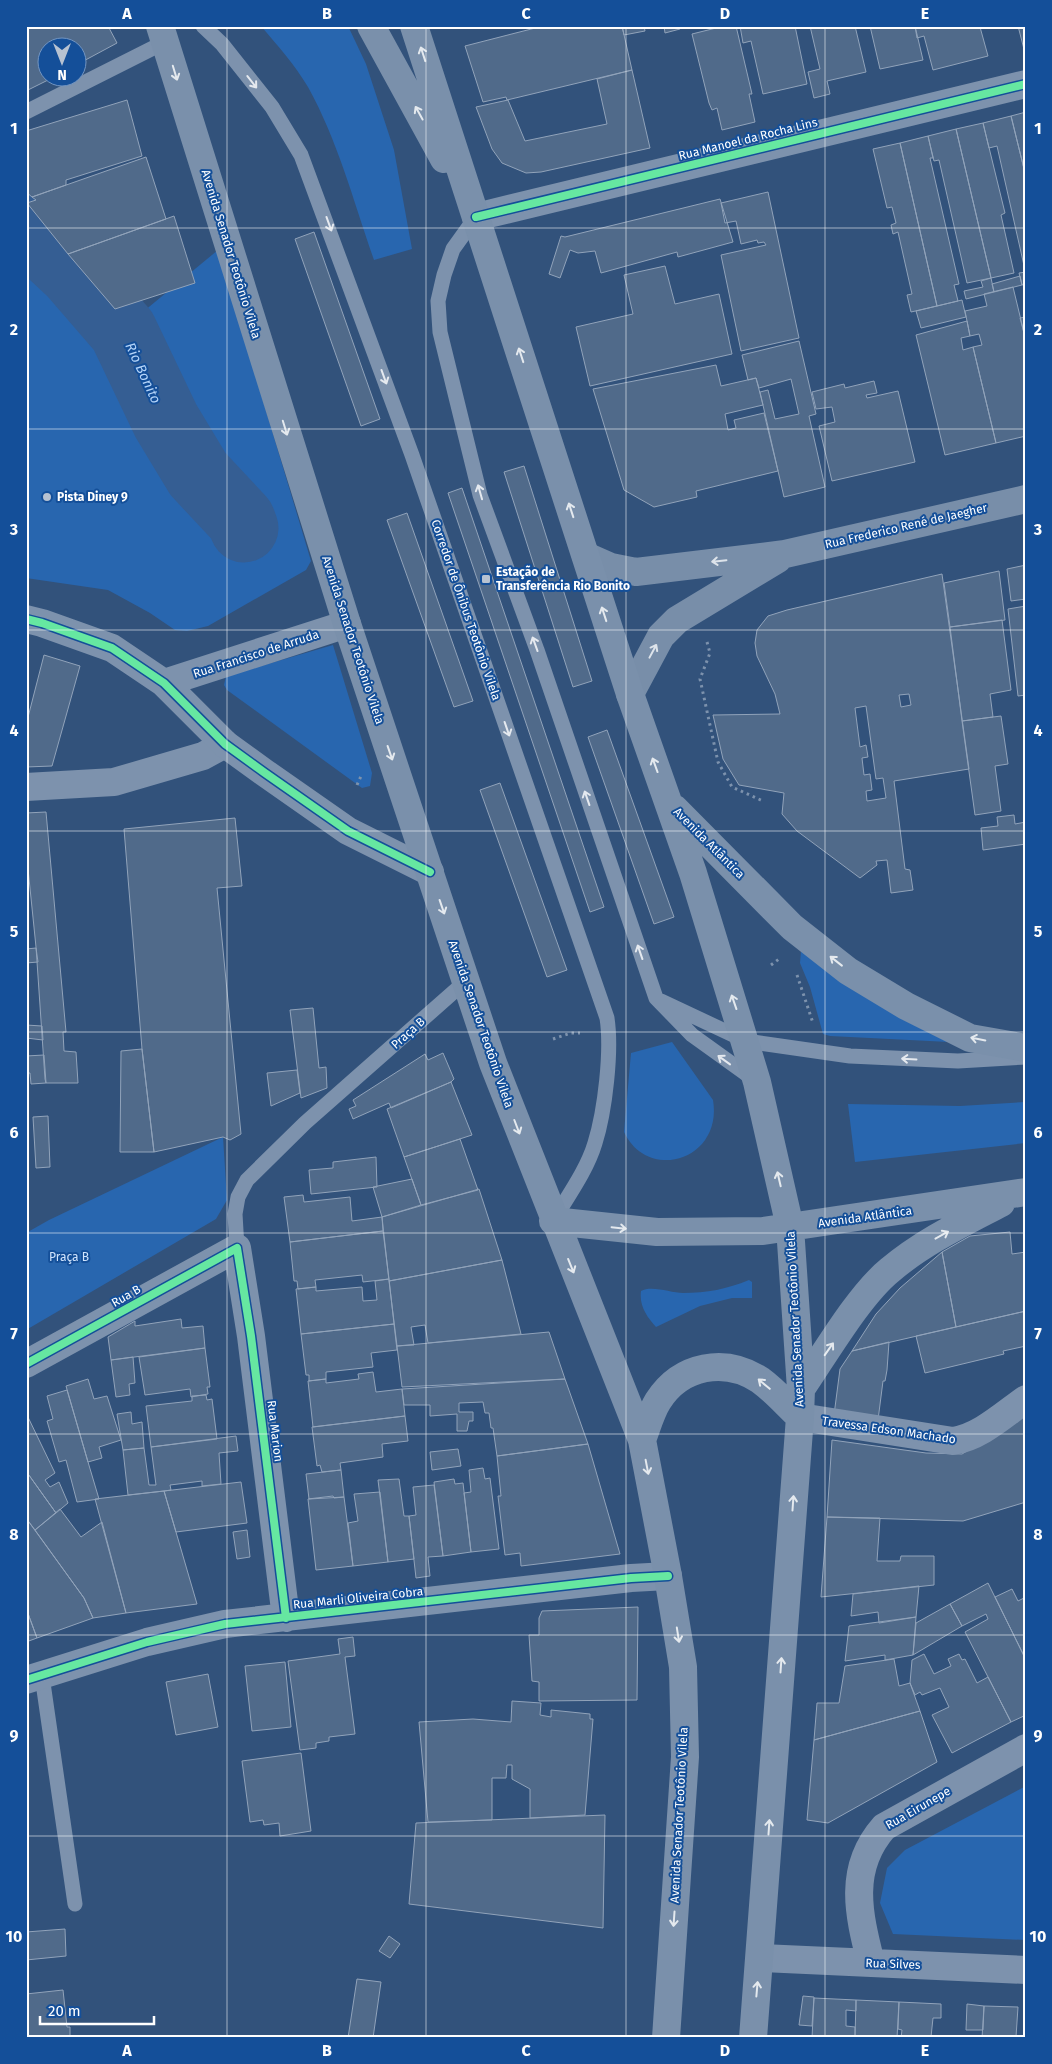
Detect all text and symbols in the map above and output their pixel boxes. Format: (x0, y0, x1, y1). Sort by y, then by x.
text: A (121, 4, 132, 23)
text: B (322, 4, 332, 23)
text: C (521, 4, 531, 23)
text: D (720, 4, 730, 23)
text: E (921, 4, 929, 23)
north arrow (38, 38, 88, 88)
one-way arrow (418, 47, 428, 63)
one-way arrow (170, 64, 180, 80)
text: N (57, 66, 67, 83)
one-way arrow (247, 75, 258, 88)
one-way arrow (414, 106, 423, 121)
street label: Rua Manoel da Rocha Lins (677, 115, 819, 163)
text: 1 (10, 119, 18, 138)
text: 1 (1034, 119, 1042, 138)
street label: Avenida Senador Teotônio Vilela (199, 168, 263, 340)
one-way arrow (325, 216, 334, 232)
text: 2 (10, 320, 18, 339)
text: 2 (1034, 320, 1042, 339)
water label: Rio Bonito (121, 340, 165, 406)
one-way arrow (516, 348, 525, 364)
one-way arrow (380, 369, 389, 384)
one-way arrow (281, 420, 291, 436)
one-way arrow (474, 484, 484, 500)
place label: Pista Diney 9 (57, 490, 128, 504)
marker: Pista Diney 9 (41, 491, 53, 503)
street label: Rua Frederico René de Jaegher (824, 500, 989, 552)
one-way arrow (565, 502, 575, 518)
street label: Corredor de Ônibus Teotônio Vilela (428, 517, 505, 702)
text: 3 (9, 520, 18, 539)
text: 3 (1033, 520, 1042, 539)
street label: Avenida Senador Teotônio Vilela (319, 554, 387, 726)
one-way arrow (712, 556, 728, 566)
place label: Estação de Transferência Rio Bonito (496, 565, 630, 593)
marker: Estação de Transferência Rio Bonito (480, 573, 492, 585)
one-way arrow (599, 607, 609, 623)
street label: Rua Francisco de Arruda (191, 627, 321, 681)
one-way arrow (530, 637, 539, 653)
one-way arrow (649, 644, 658, 659)
text: 4 (9, 721, 19, 740)
one-way arrow (503, 721, 512, 736)
text: 4 (1033, 721, 1043, 740)
one-way arrow (386, 745, 395, 761)
one-way arrow (650, 757, 659, 773)
one-way arrow (582, 791, 591, 807)
street label: Avenida Atlântica (671, 805, 747, 881)
one-way arrow (438, 899, 447, 915)
text: 5 (10, 922, 19, 941)
text: 5 (1034, 922, 1043, 941)
street label: Avenida Senador Teotônio Vilela (446, 938, 516, 1110)
one-way arrow (635, 945, 644, 960)
one-way arrow (830, 956, 843, 967)
one-way arrow (729, 995, 738, 1010)
street label: Praça B (388, 1014, 428, 1052)
one-way arrow (970, 1034, 986, 1044)
one-way arrow (718, 1054, 731, 1065)
one-way arrow (902, 1054, 918, 1063)
one-way arrow (512, 1119, 522, 1134)
text: 6 (9, 1123, 19, 1142)
text: 6 (1033, 1123, 1043, 1142)
one-way arrow (774, 1172, 783, 1188)
street label: Avenida Atlântica (817, 1203, 913, 1231)
one-way arrow (611, 1223, 627, 1233)
one-way arrow (934, 1230, 949, 1240)
street label: Avenida Senador Teotônio Vilela (783, 1231, 807, 1407)
park label: Praça B (49, 1250, 89, 1264)
one-way arrow (567, 1258, 577, 1273)
street label: Rua B (109, 1282, 143, 1310)
text: 7 (10, 1324, 18, 1343)
text: 7 (1034, 1324, 1042, 1343)
one-way arrow (824, 1342, 834, 1356)
one-way arrow (757, 1379, 770, 1390)
street label: Rua Marion (264, 1399, 286, 1463)
street label: Travessa Edson Machado (821, 1414, 957, 1446)
one-way arrow (643, 1458, 652, 1474)
one-way arrow (789, 1495, 798, 1511)
text: 8 (9, 1525, 19, 1544)
text: 8 (1033, 1525, 1043, 1544)
street label: Rua Marli Oliveira Cobra (292, 1584, 424, 1612)
one-way arrow (673, 1626, 683, 1642)
one-way arrow (776, 1657, 786, 1673)
text: 9 (10, 1726, 19, 1745)
text: 9 (1034, 1726, 1043, 1745)
street label: Avenida Senador Teotônio Vilela (667, 1727, 691, 1903)
street label: Rua Eirunepe (883, 1784, 953, 1832)
one-way arrow (764, 1819, 773, 1835)
one-way arrow (670, 1911, 679, 1927)
text: 10 (6, 1927, 22, 1946)
text: 10 (1030, 1927, 1046, 1946)
street label: Rua Silves (865, 1956, 921, 1972)
one-way arrow (752, 1981, 762, 1997)
scale bar (40, 1994, 154, 2026)
text: 20 m (48, 2002, 81, 2020)
text: A (121, 2041, 132, 2060)
text: B (322, 2041, 332, 2060)
text: C (521, 2041, 531, 2060)
text: D (720, 2041, 730, 2060)
text: E (921, 2041, 929, 2060)

